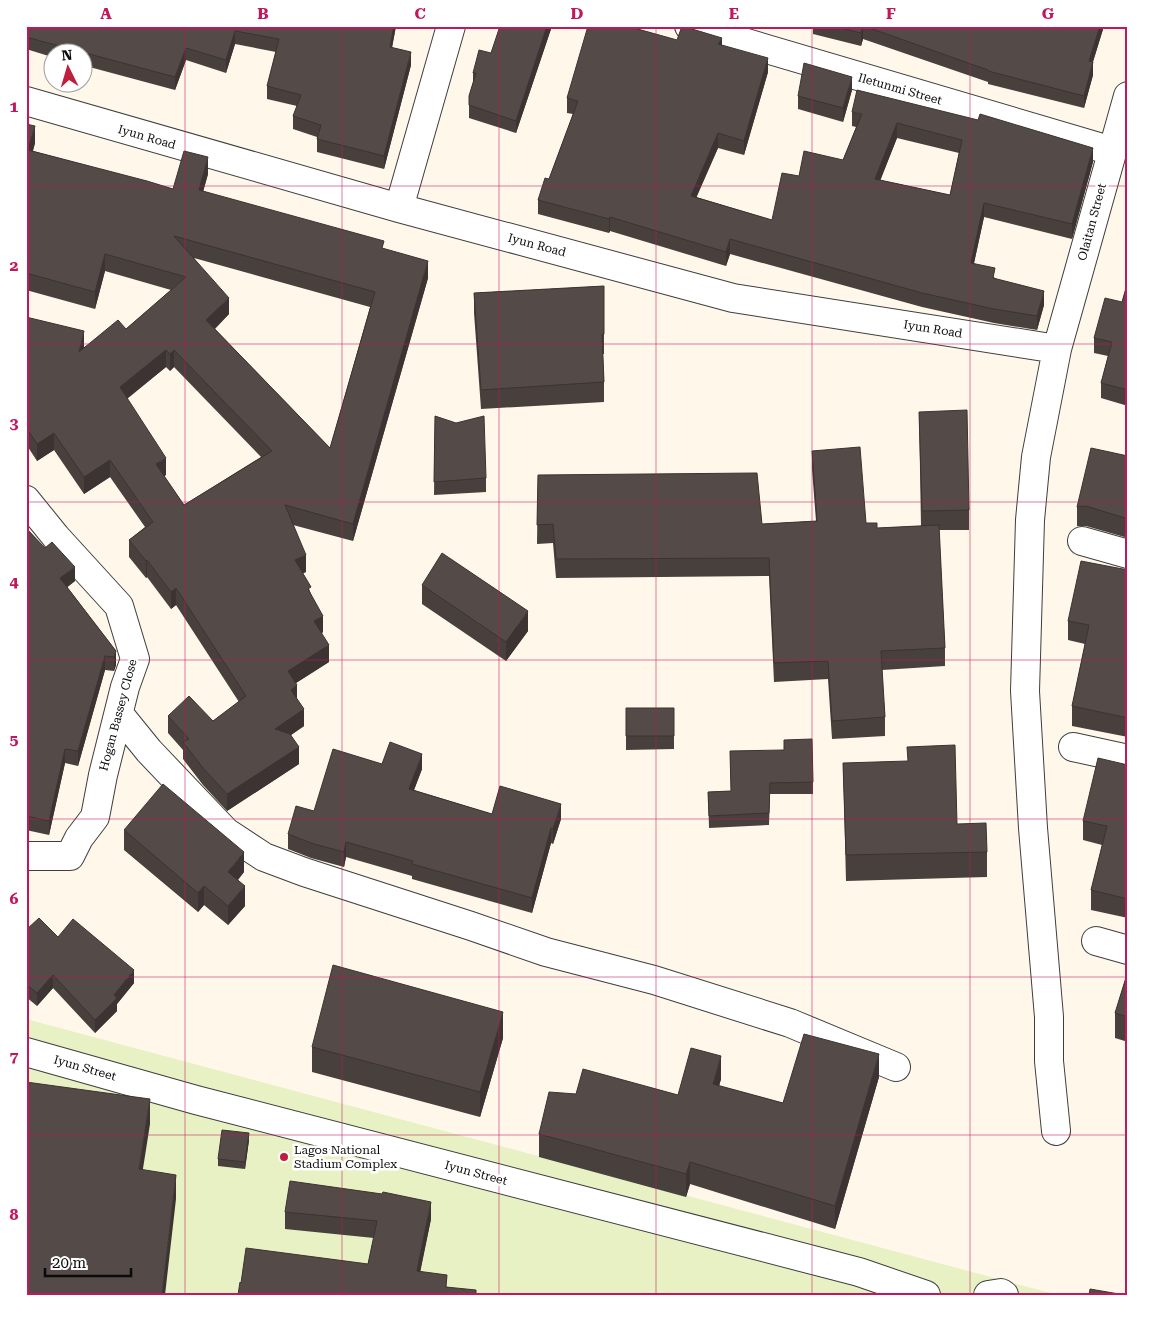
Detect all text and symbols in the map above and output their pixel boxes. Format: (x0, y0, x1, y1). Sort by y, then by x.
text: A (100, 4, 112, 23)
text: B (257, 4, 269, 23)
text: C (414, 4, 426, 23)
text: D (571, 4, 584, 23)
text: E (729, 4, 739, 23)
text: F (886, 4, 896, 23)
text: G (1042, 4, 1055, 23)
north arrow (42, 42, 92, 92)
text: N (61, 47, 73, 63)
street label: Iletunmi Street (856, 70, 944, 108)
text: 1 (10, 97, 19, 116)
street label: Iyun Road (117, 122, 178, 152)
street label: Olaitan Street (1075, 181, 1109, 262)
street label: Iyun Road (506, 231, 568, 260)
text: 2 (10, 256, 19, 275)
street label: Iyun Road (903, 317, 964, 341)
text: 3 (10, 414, 19, 433)
text: 4 (10, 572, 19, 591)
street label: Hogan Bassey Close (96, 657, 140, 773)
text: 5 (10, 730, 19, 749)
text: 6 (10, 889, 19, 908)
text: 7 (10, 1047, 19, 1066)
street label: Iyun Street (52, 1052, 118, 1084)
place label: Lagos National Stadium Complex (294, 1143, 397, 1171)
marker: Lagos National Stadium Complex (278, 1151, 290, 1163)
street label: Iyun Street (443, 1158, 509, 1188)
text: 8 (10, 1205, 19, 1224)
scale bar (45, 1246, 131, 1278)
text: 20 m (52, 1254, 87, 1272)

